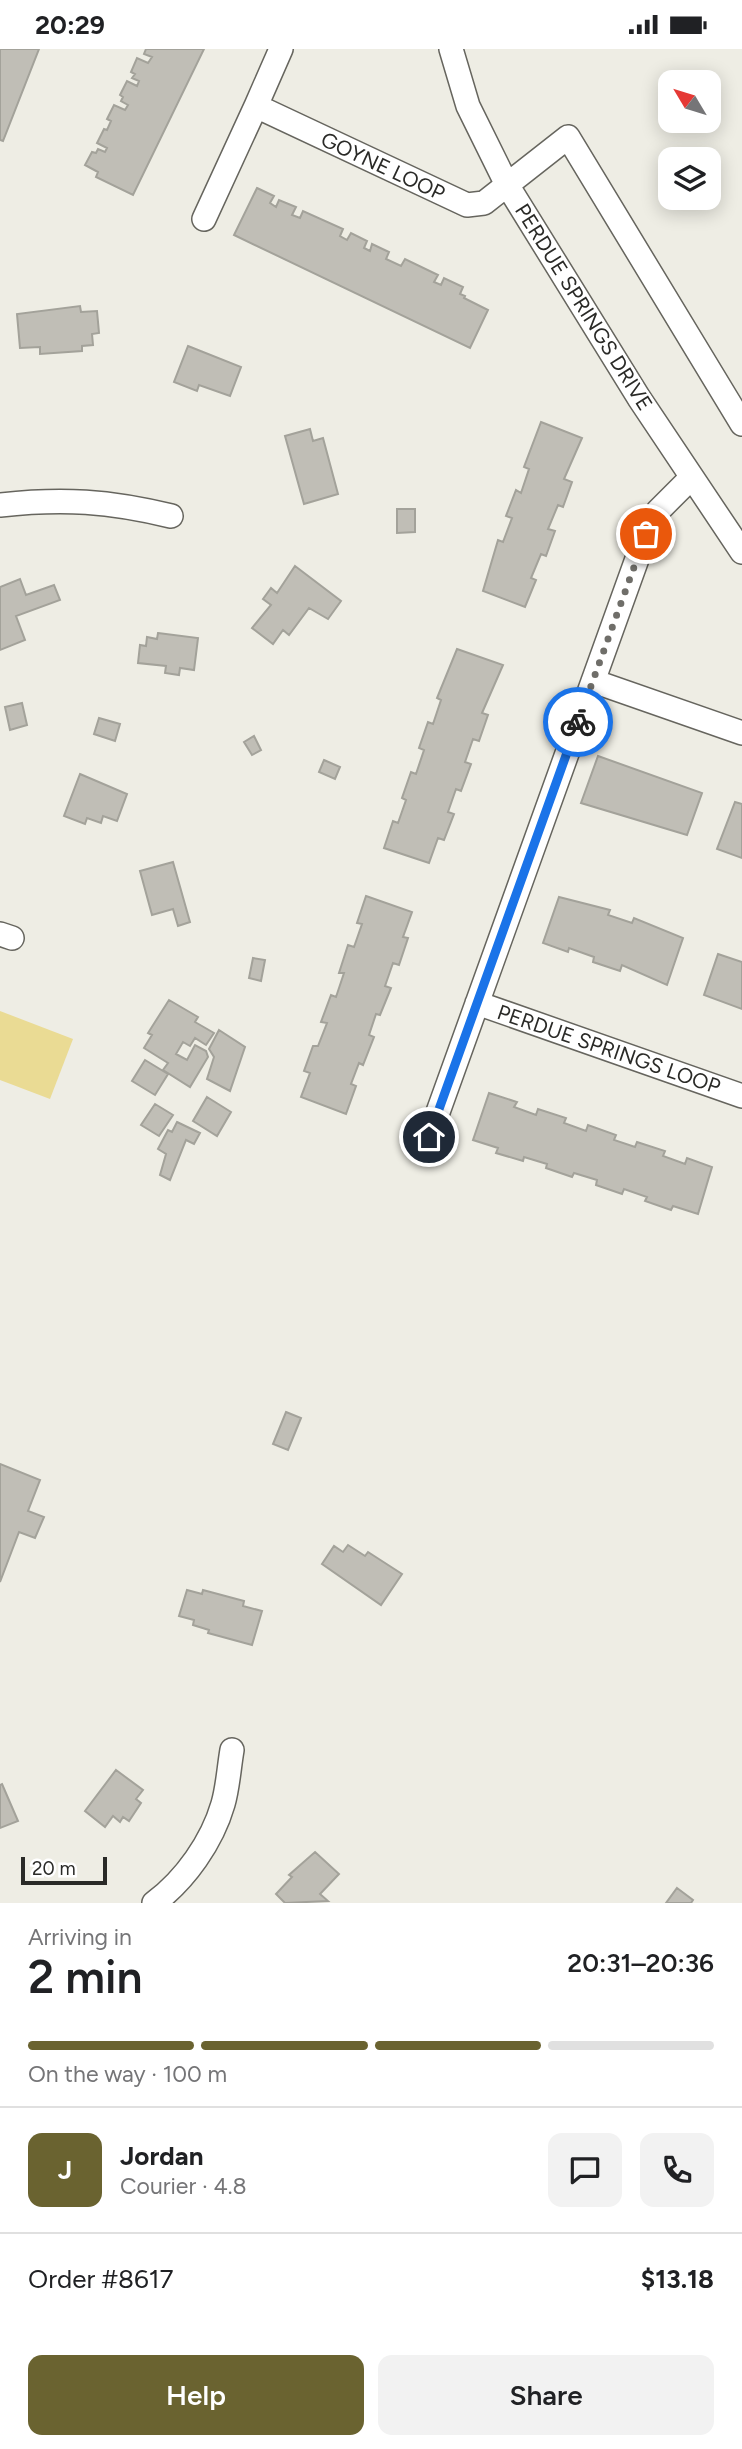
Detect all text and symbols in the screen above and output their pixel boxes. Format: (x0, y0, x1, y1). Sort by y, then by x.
text: 20:29 (35, 9, 105, 41)
north arrow (658, 70, 721, 133)
map controls (658, 70, 721, 210)
street label: GOYNE LOOP (317, 126, 449, 206)
button: layers (658, 147, 721, 210)
street label: PERDUE SPRINGS DRIVE (510, 199, 658, 415)
pin (616, 504, 676, 564)
icon: bag (627, 515, 665, 553)
courier (543, 687, 613, 757)
icon: bike (559, 703, 597, 741)
street label: PERDUE SPRINGS LOOP (494, 999, 724, 1099)
pin (399, 1107, 459, 1167)
icon: home (410, 1118, 448, 1156)
scale bar (21, 1854, 107, 1886)
text: 20 m (32, 1857, 76, 1880)
text: Arriving in (28, 1923, 132, 1951)
text: 20:31–20:36 (567, 1947, 714, 1979)
text: 2 min (28, 1949, 143, 2005)
text: On the way · 100 m (28, 2060, 227, 2088)
button: chat (548, 2133, 622, 2207)
button: phone (640, 2133, 714, 2207)
text: Jordan (120, 2140, 203, 2172)
text: J (58, 2154, 72, 2186)
text: Courier · 4.8 (120, 2172, 247, 2200)
text: Order #8617 (28, 2263, 173, 2295)
text: $13.18 (641, 2263, 714, 2295)
button: Help (28, 2355, 364, 2435)
button: Share (378, 2355, 714, 2435)

